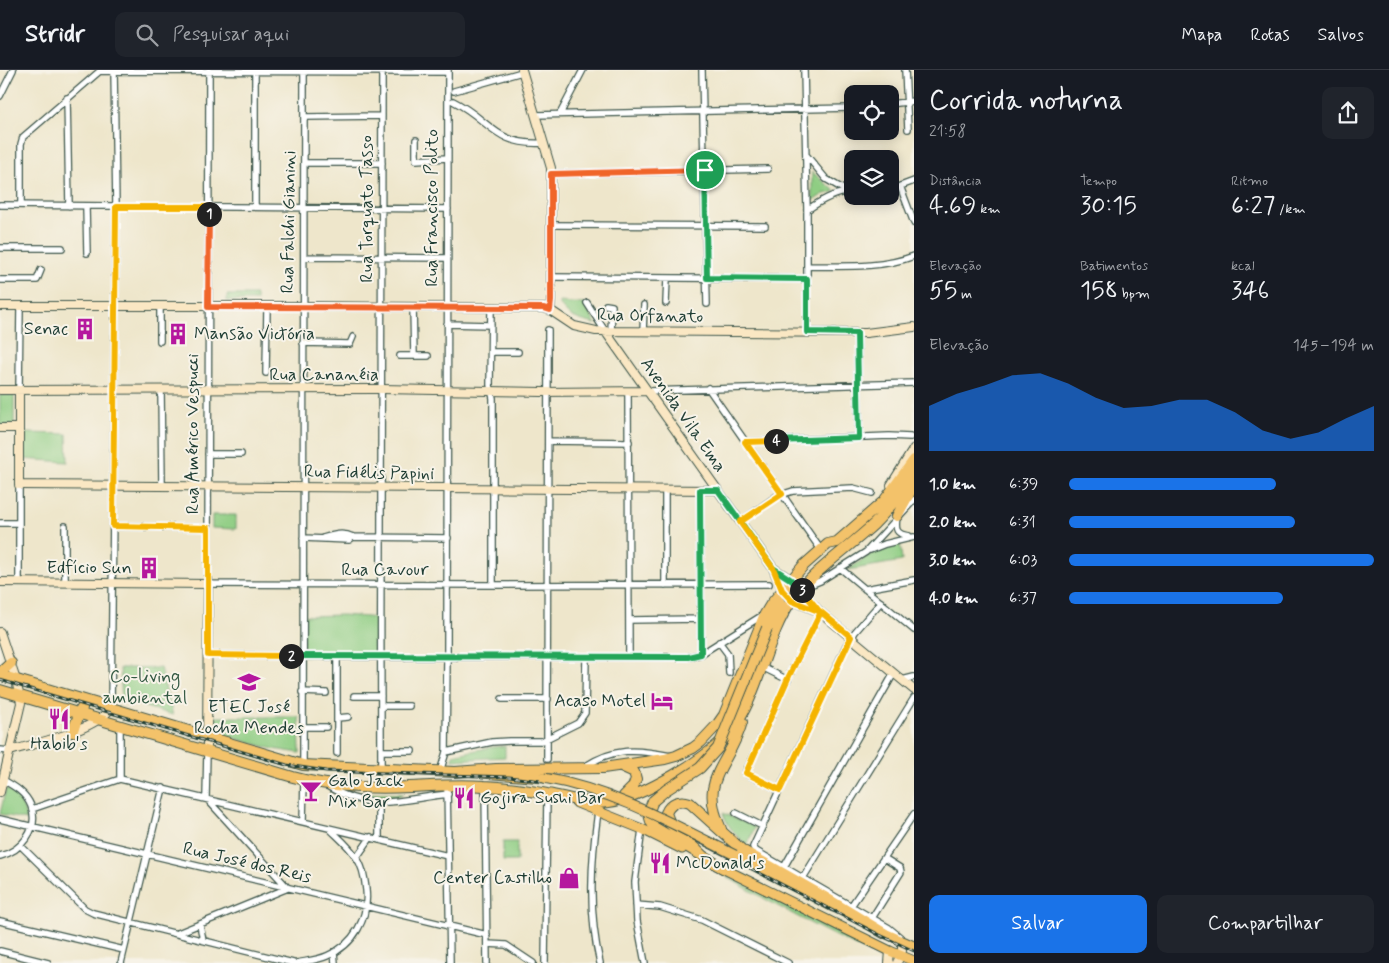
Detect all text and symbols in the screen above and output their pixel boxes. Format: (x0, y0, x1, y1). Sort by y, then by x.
search box (115, 12, 465, 57)
text: Stridr (25, 19, 85, 50)
icon: search (133, 21, 161, 49)
text: Pesquisar aqui (173, 22, 289, 47)
text: Mapa (1181, 23, 1222, 47)
text: Rotas (1250, 23, 1290, 47)
text: Salvos (1318, 23, 1364, 47)
text: Corrida noturna (929, 83, 1123, 120)
map controls (844, 85, 899, 205)
button: locate (844, 85, 899, 140)
button: share (1322, 87, 1374, 139)
text: 21:58 (929, 121, 966, 142)
street label: Rua Francisco Polito (420, 129, 444, 287)
street label: Rua Torquato Tasso (355, 135, 379, 283)
pin (684, 149, 726, 191)
street label: Rua Falchi Gianini (276, 150, 302, 294)
button: layers (844, 150, 899, 205)
icon: arrive (691, 156, 719, 184)
text: Distância (929, 172, 982, 190)
text: Tempo (1080, 172, 1117, 190)
text: Ritmo (1231, 172, 1268, 190)
text: 4.69 (929, 190, 976, 223)
text: 30:15 (1080, 190, 1137, 223)
text: 6:27 (1231, 190, 1275, 223)
text: km (976, 200, 1001, 218)
text: /km (1275, 200, 1306, 218)
pin: 1 (196, 202, 222, 226)
text: 1 (206, 205, 213, 223)
text: Elevação (929, 257, 981, 275)
text: Batimentos (1080, 257, 1148, 275)
text: kcal (1231, 257, 1255, 275)
text: 55 (929, 275, 957, 308)
text: 158 (1080, 275, 1118, 308)
text: 346 (1231, 275, 1269, 308)
text: m (957, 285, 972, 303)
text: bpm (1118, 285, 1150, 303)
street label: Rua Orfanato (597, 303, 703, 329)
building icon: Senac (72, 316, 98, 342)
place label: Senac (24, 317, 68, 341)
building icon: Mansão Victória (165, 321, 191, 347)
place label: Mansão Victória (194, 322, 315, 346)
text: Elevação (929, 335, 989, 356)
text: 145–194 m (1293, 335, 1374, 356)
street label: Avenida Vila Ema (635, 353, 731, 477)
street label: Rua Américo Vespucci (181, 354, 205, 514)
street label: Rua Cananéia (269, 363, 379, 387)
pin: 4 (764, 428, 788, 454)
text: 4 (772, 432, 781, 450)
street label: Rua Fidélis Papini (304, 460, 434, 486)
text: 1.0 km (929, 474, 976, 495)
text: 6:39 (1009, 474, 1038, 495)
text: 2.0 km (929, 512, 977, 533)
text: 6:31 (1009, 512, 1036, 533)
text: 3.0 km (929, 550, 976, 571)
text: 6:03 (1009, 550, 1037, 571)
building icon: Edfício Sun (136, 555, 162, 581)
place label: Edfício Sun (46, 556, 132, 580)
street label: Rua Cavour (341, 558, 429, 582)
pin: 3 (790, 578, 814, 602)
text: 3 (799, 581, 806, 599)
text: 4.0 km (929, 588, 978, 609)
text: 6:37 (1009, 588, 1037, 609)
pin: 2 (278, 644, 304, 668)
text: 2 (288, 647, 295, 665)
park label: Co-living ambiental (103, 665, 187, 710)
school or university icon: ETEC José Rocha Mendes (236, 669, 262, 695)
hotel icon: Acaso Motel (649, 688, 675, 714)
place label: Acaso Motel (554, 689, 646, 713)
place label: ETEC José Rocha Mendes (194, 695, 304, 740)
restaurant icon: Habib's (46, 706, 72, 732)
place label: Habib's (30, 732, 88, 756)
place label: Galo Jack Mix Bar (328, 769, 403, 814)
bar icon: Galo Jack Mix Bar (298, 778, 324, 804)
restaurant icon: Gojira Sushi Bar (451, 785, 477, 811)
place label: Gojira Sushi Bar (480, 786, 605, 810)
street label: Rua José dos Reis (180, 837, 314, 889)
restaurant icon: McDonald's (647, 850, 673, 876)
place label: McDonald's (676, 851, 764, 875)
shop icon: Center Castilho (556, 865, 582, 891)
place label: Center Castilho (433, 866, 552, 890)
button: Salvar (929, 895, 1147, 953)
button: Compartilhar (1157, 895, 1374, 953)

